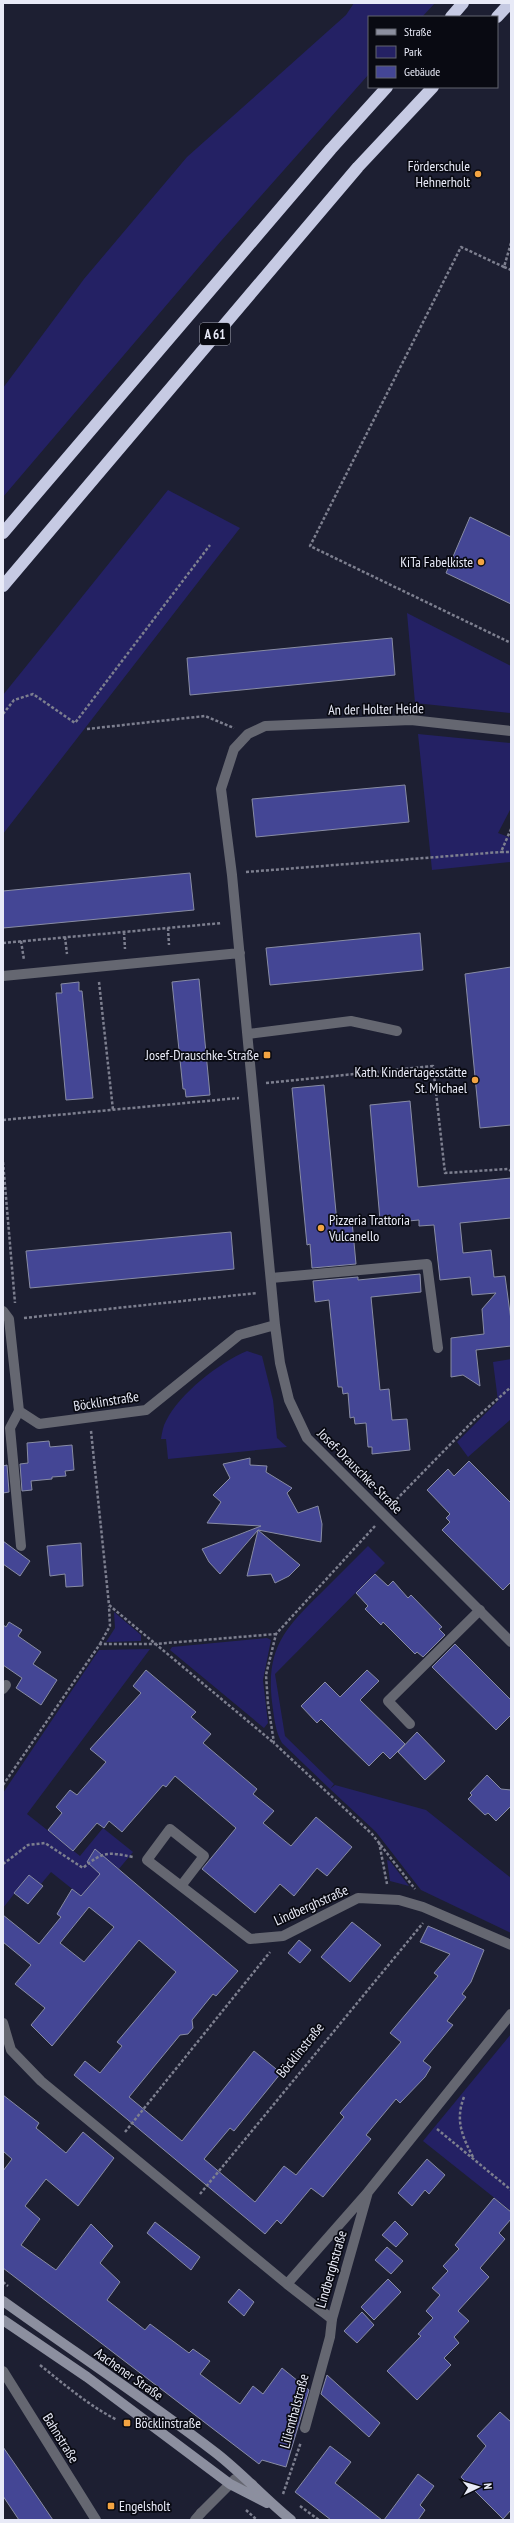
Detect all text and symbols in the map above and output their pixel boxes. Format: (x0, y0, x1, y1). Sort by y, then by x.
legend (368, 16, 498, 88)
text: Straße (404, 24, 431, 39)
text: Park (404, 44, 422, 59)
text: Gebäude (404, 64, 440, 79)
place label: Förderschule Hehnerholt (408, 157, 470, 191)
marker: Förderschule Hehnerholt (473, 169, 483, 179)
road number: A 61 (200, 323, 230, 345)
place label: KiTa Fabelkiste (400, 553, 473, 571)
marker: KiTa Fabelkiste (476, 557, 486, 567)
street label: An der Holter Heide (328, 699, 424, 719)
place label: Josef-Drauschke-Straße (145, 1046, 259, 1064)
marker: Josef-Drauschke-Straße (262, 1050, 272, 1060)
place label: Kath. Kindertagesstätte St. Michael (355, 1063, 468, 1097)
marker: Kath. Kindertagesstätte St. Michael (470, 1075, 480, 1085)
place label: Pizzeria Trattoria Vulcanello (328, 1211, 410, 1245)
marker: Pizzeria Trattoria Vulcanello (316, 1223, 326, 1233)
street label: Böcklinstraße (72, 1387, 140, 1415)
street label: Josef-Drauschke-Straße (313, 1424, 407, 1518)
street label: Lindberghstraße (271, 1881, 351, 1929)
street label: Böcklinstraße (272, 2018, 328, 2081)
street label: Lindberghstraße (311, 2228, 351, 2310)
street label: Aachener Straße (91, 2344, 167, 2404)
street label: Lilienthalstraße (275, 2371, 313, 2450)
street label: Bahnstraße (39, 2410, 83, 2466)
place label: Böcklinstraße (135, 2414, 201, 2432)
marker: Böcklinstraße (122, 2418, 132, 2428)
north arrow (458, 2467, 498, 2507)
text: N (481, 2483, 495, 2490)
place label: Engelsholt (119, 2497, 170, 2515)
marker: Engelsholt (106, 2501, 116, 2511)

